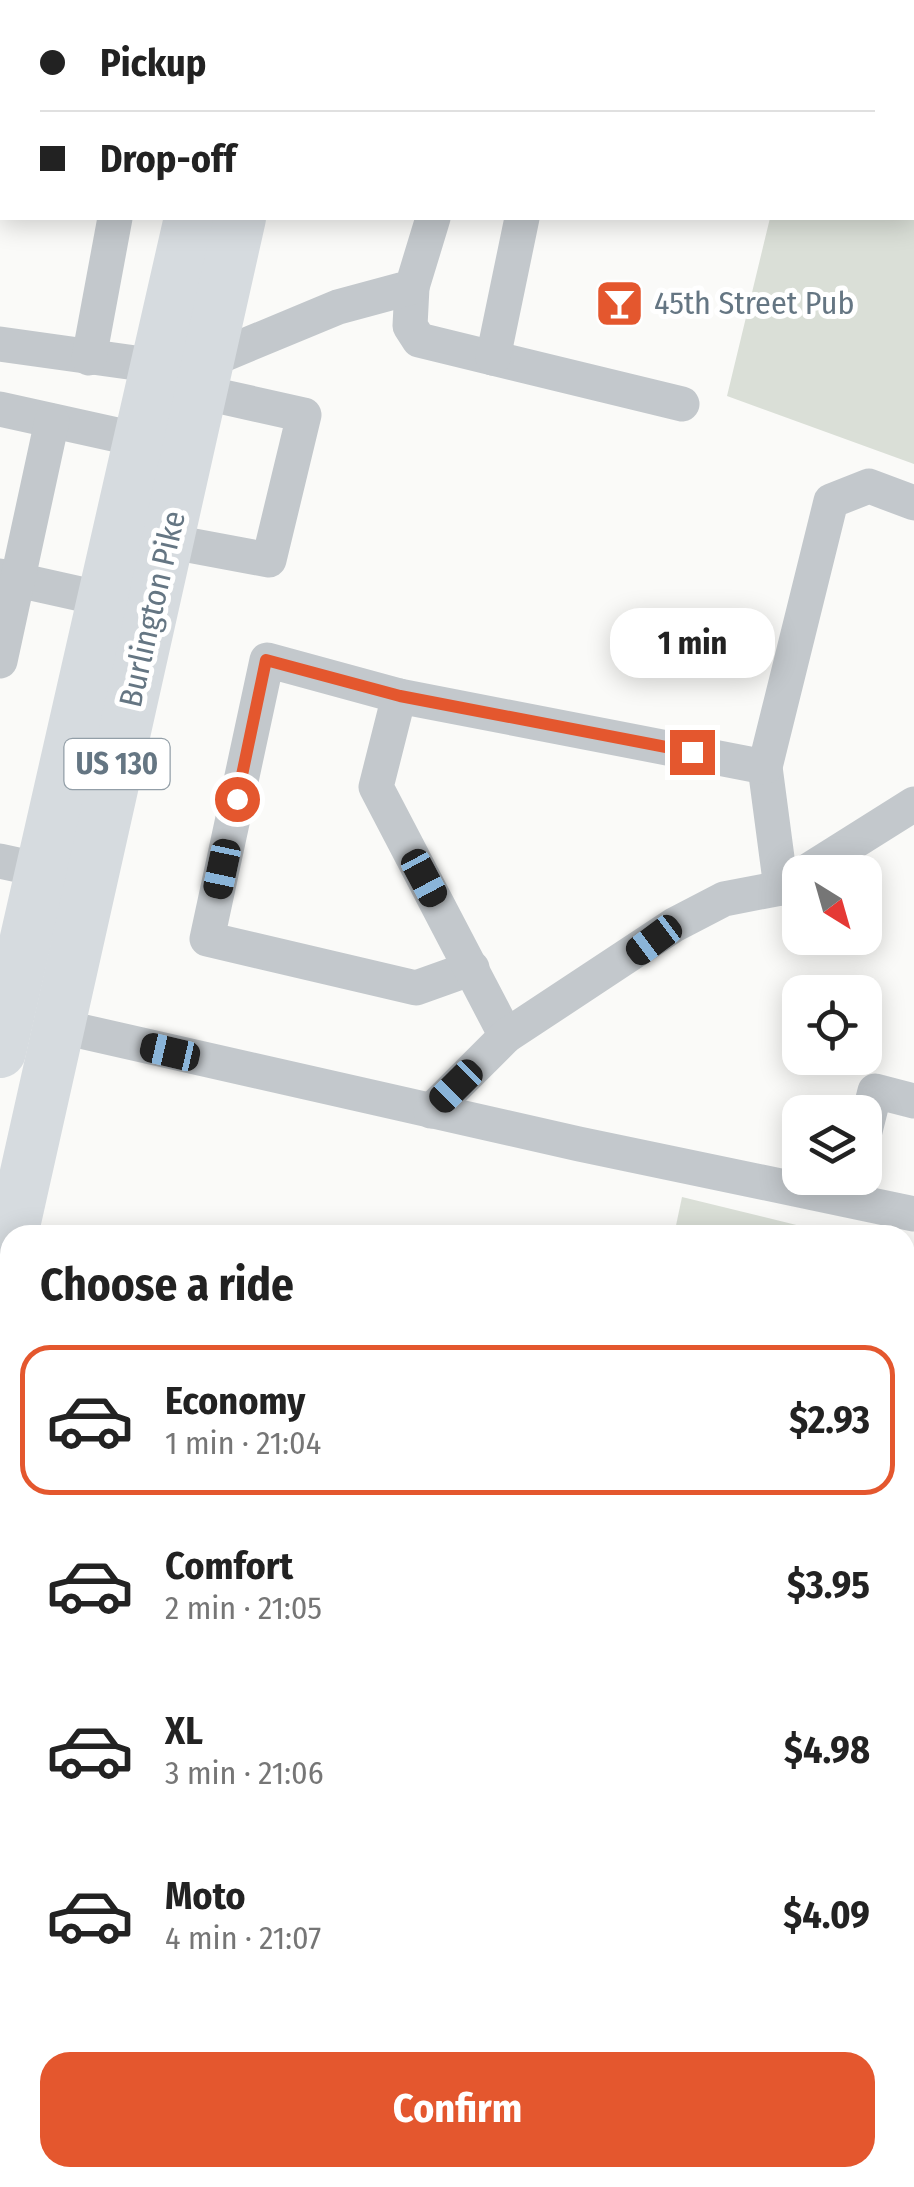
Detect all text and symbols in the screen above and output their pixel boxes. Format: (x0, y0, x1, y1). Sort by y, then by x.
text: Pickup (100, 40, 206, 86)
text: Drop-off (100, 136, 236, 182)
bar icon: 45th Street Pub (593, 277, 645, 329)
place label: 45th Street Pub (654, 284, 854, 322)
street label: Burlington Pike (111, 507, 193, 711)
callout: 1 min (610, 607, 774, 677)
text: 1 min (658, 624, 727, 662)
route end (670, 730, 715, 775)
road number: US 130 (64, 739, 170, 789)
route start (215, 777, 260, 822)
car (201, 837, 243, 901)
car (397, 844, 451, 912)
north arrow (782, 855, 882, 955)
map controls (782, 855, 882, 1195)
car (621, 910, 687, 970)
button: locate (782, 975, 882, 1075)
car (137, 1031, 203, 1073)
car (424, 1054, 488, 1118)
button: layers (782, 1095, 882, 1195)
text: Choose a ride (40, 1258, 294, 1312)
icon: car (45, 1375, 135, 1465)
text: Economy (165, 1378, 305, 1424)
text: $2.93 (789, 1397, 870, 1443)
text: 1 min · 21:04 (165, 1424, 321, 1462)
icon: car (45, 1540, 135, 1630)
text: Comfort (165, 1543, 293, 1589)
text: $3.95 (787, 1562, 870, 1608)
text: 2 min · 21:05 (165, 1589, 322, 1627)
icon: car (45, 1705, 135, 1795)
text: XL (165, 1708, 203, 1754)
text: $4.98 (784, 1727, 870, 1773)
text: 3 min · 21:06 (165, 1754, 324, 1792)
icon: car (45, 1870, 135, 1960)
text: Moto (165, 1873, 246, 1919)
text: $4.09 (783, 1892, 870, 1938)
text: 4 min · 21:07 (165, 1919, 321, 1957)
button: Confirm (40, 2052, 875, 2167)

